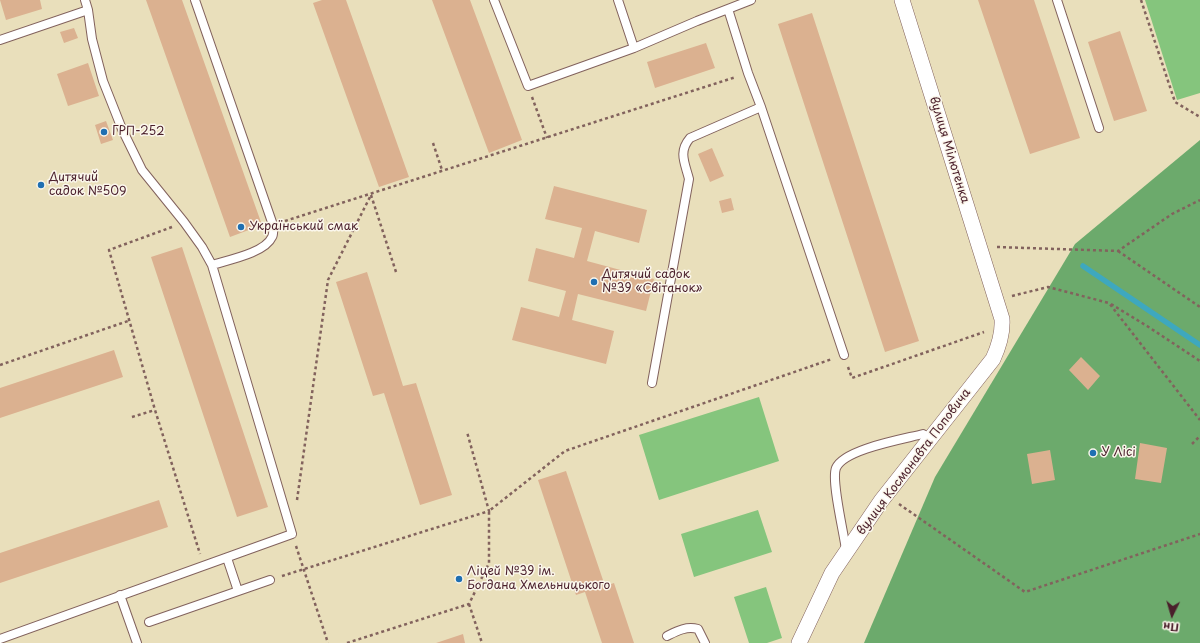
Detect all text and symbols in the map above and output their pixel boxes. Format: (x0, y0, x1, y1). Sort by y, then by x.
street label: вулиця Мілютенка (926, 95, 972, 205)
place label: ГРП-252 (112, 125, 164, 139)
marker: ГРП-252 (99, 127, 109, 137)
place label: Дитячий садок №509 (49, 171, 126, 199)
marker: Дитячий садок №509 (36, 180, 46, 190)
place label: Український смак (249, 220, 358, 234)
marker: Український смак (236, 222, 246, 232)
place label: Дитячий садок №39 «Світанок» (602, 268, 702, 296)
marker: Дитячий садок №39 «Світанок» (589, 277, 599, 287)
street label: вулиця Космонавта Поповича (854, 386, 974, 538)
place label: У Лісі (1101, 446, 1136, 460)
marker: У Лісі (1088, 448, 1098, 458)
place label: Ліцей №39 ім. Богдана Хмельницького (467, 565, 610, 593)
marker: Ліцей №39 ім. Богдана Хмельницького (454, 574, 464, 584)
north arrow (1152, 595, 1192, 635)
text: Пн (1162, 618, 1180, 637)

